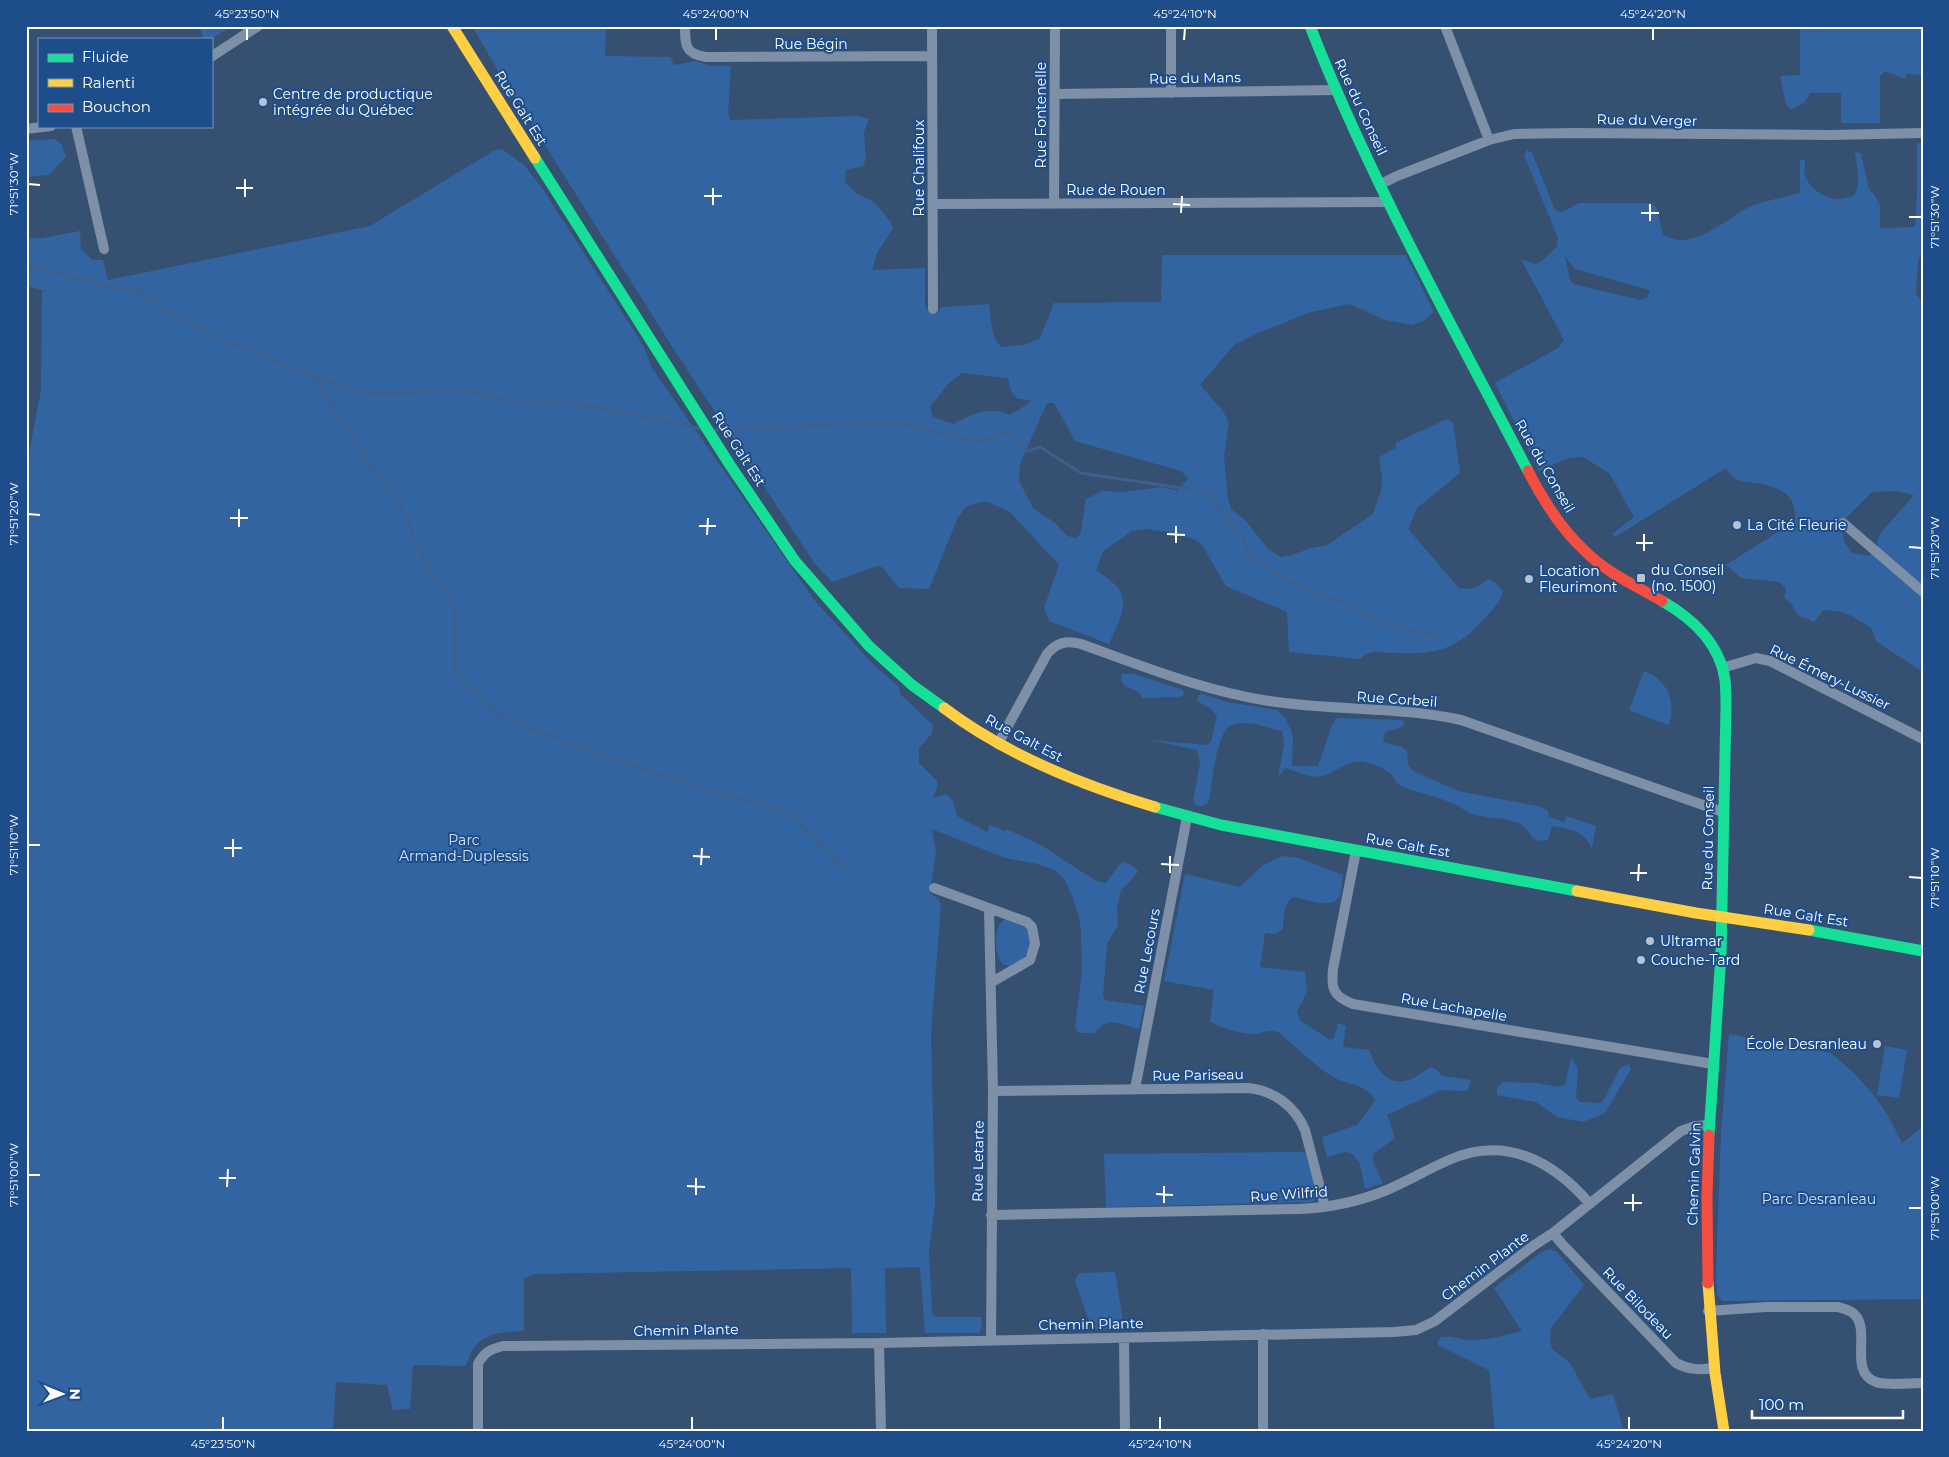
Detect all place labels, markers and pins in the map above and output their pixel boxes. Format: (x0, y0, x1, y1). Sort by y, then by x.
place label: Centre de productique intégrée du Québec (273, 85, 433, 119)
marker: Centre de productique intégrée du Québec (257, 96, 269, 108)
place label: La Cité Fleurie (1747, 516, 1847, 534)
marker: La Cité Fleurie (1731, 519, 1743, 531)
place label: du Conseil (no. 1500) (1651, 561, 1724, 595)
place label: Location Fleurimont (1539, 562, 1618, 596)
marker: du Conseil (no. 1500) (1635, 572, 1647, 584)
marker: Location Fleurimont (1523, 573, 1535, 585)
place label: Ultramar (1660, 932, 1723, 950)
marker: Ultramar (1644, 935, 1656, 947)
place label: Couche-Tard (1651, 951, 1740, 969)
marker: Couche-Tard (1635, 954, 1647, 966)
place label: École Desranleau (1746, 1035, 1867, 1053)
marker: École Desranleau (1871, 1038, 1883, 1050)

